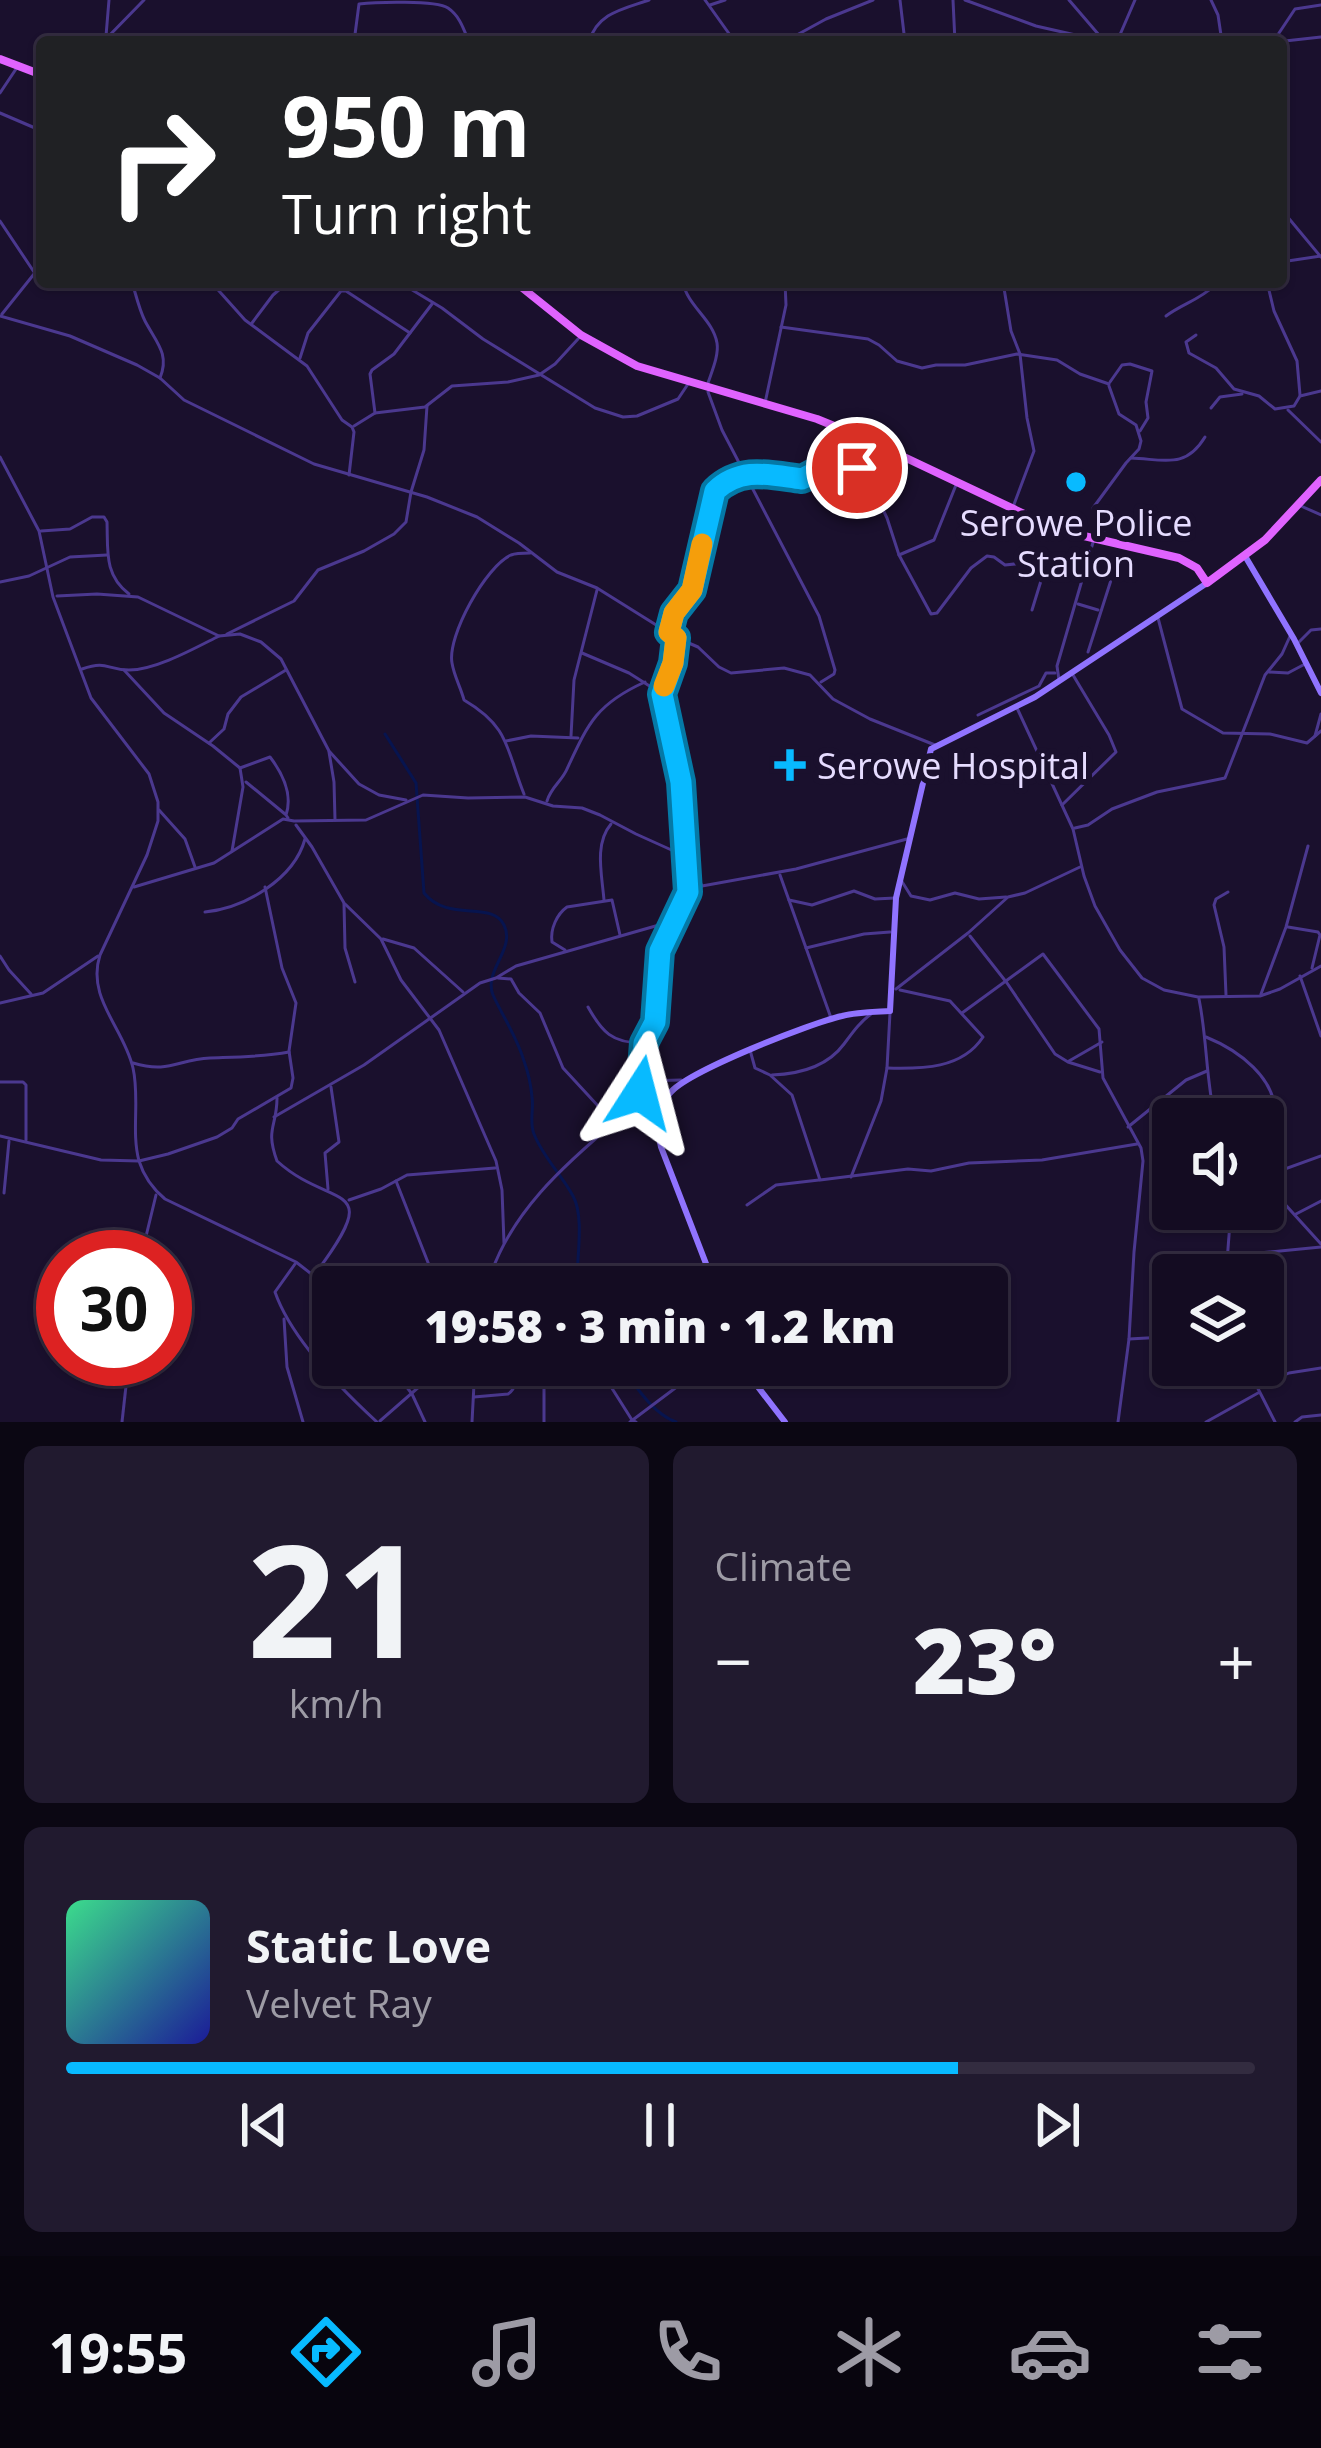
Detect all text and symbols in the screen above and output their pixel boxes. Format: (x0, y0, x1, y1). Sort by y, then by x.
text: 950 m (282, 67, 530, 182)
icon: right (84, 84, 240, 240)
text: Turn right (282, 176, 531, 250)
pin (806, 417, 908, 519)
icon: arrive (824, 435, 890, 501)
marker: Serowe Police Station (1063, 469, 1089, 495)
place label: Serowe Police Station (960, 498, 1192, 588)
place label: Serowe Hospital (817, 741, 1089, 790)
marker: Serowe Hospital (774, 749, 806, 781)
position arrow (577, 1030, 703, 1156)
map controls (1152, 1098, 1284, 1386)
button: sound (1152, 1098, 1284, 1230)
speed limit sign: 30 (36, 1230, 192, 1386)
button: layers (1152, 1254, 1284, 1386)
text: 19:58 · 3 min · 1.2 km (424, 1295, 896, 1356)
text: 21 (247, 1491, 425, 1704)
text: Climate (715, 1539, 852, 1592)
text: 23° (913, 1598, 1056, 1720)
text: − (715, 1615, 752, 1705)
text: + (1217, 1615, 1255, 1705)
text: km/h (289, 1676, 384, 1729)
text: Static Love (246, 1915, 491, 1976)
text: Velvet Ray (246, 1976, 432, 2029)
icon: previous (231, 2092, 297, 2158)
icon: pause (627, 2092, 693, 2158)
icon: next (1024, 2092, 1090, 2158)
icon: directions (284, 2310, 368, 2394)
icon: music (465, 2310, 549, 2394)
icon: phone (646, 2310, 730, 2394)
icon: climate (827, 2310, 911, 2394)
icon: car (1008, 2310, 1092, 2394)
icon: filters (1188, 2310, 1272, 2394)
text: 19:55 (48, 2315, 187, 2389)

